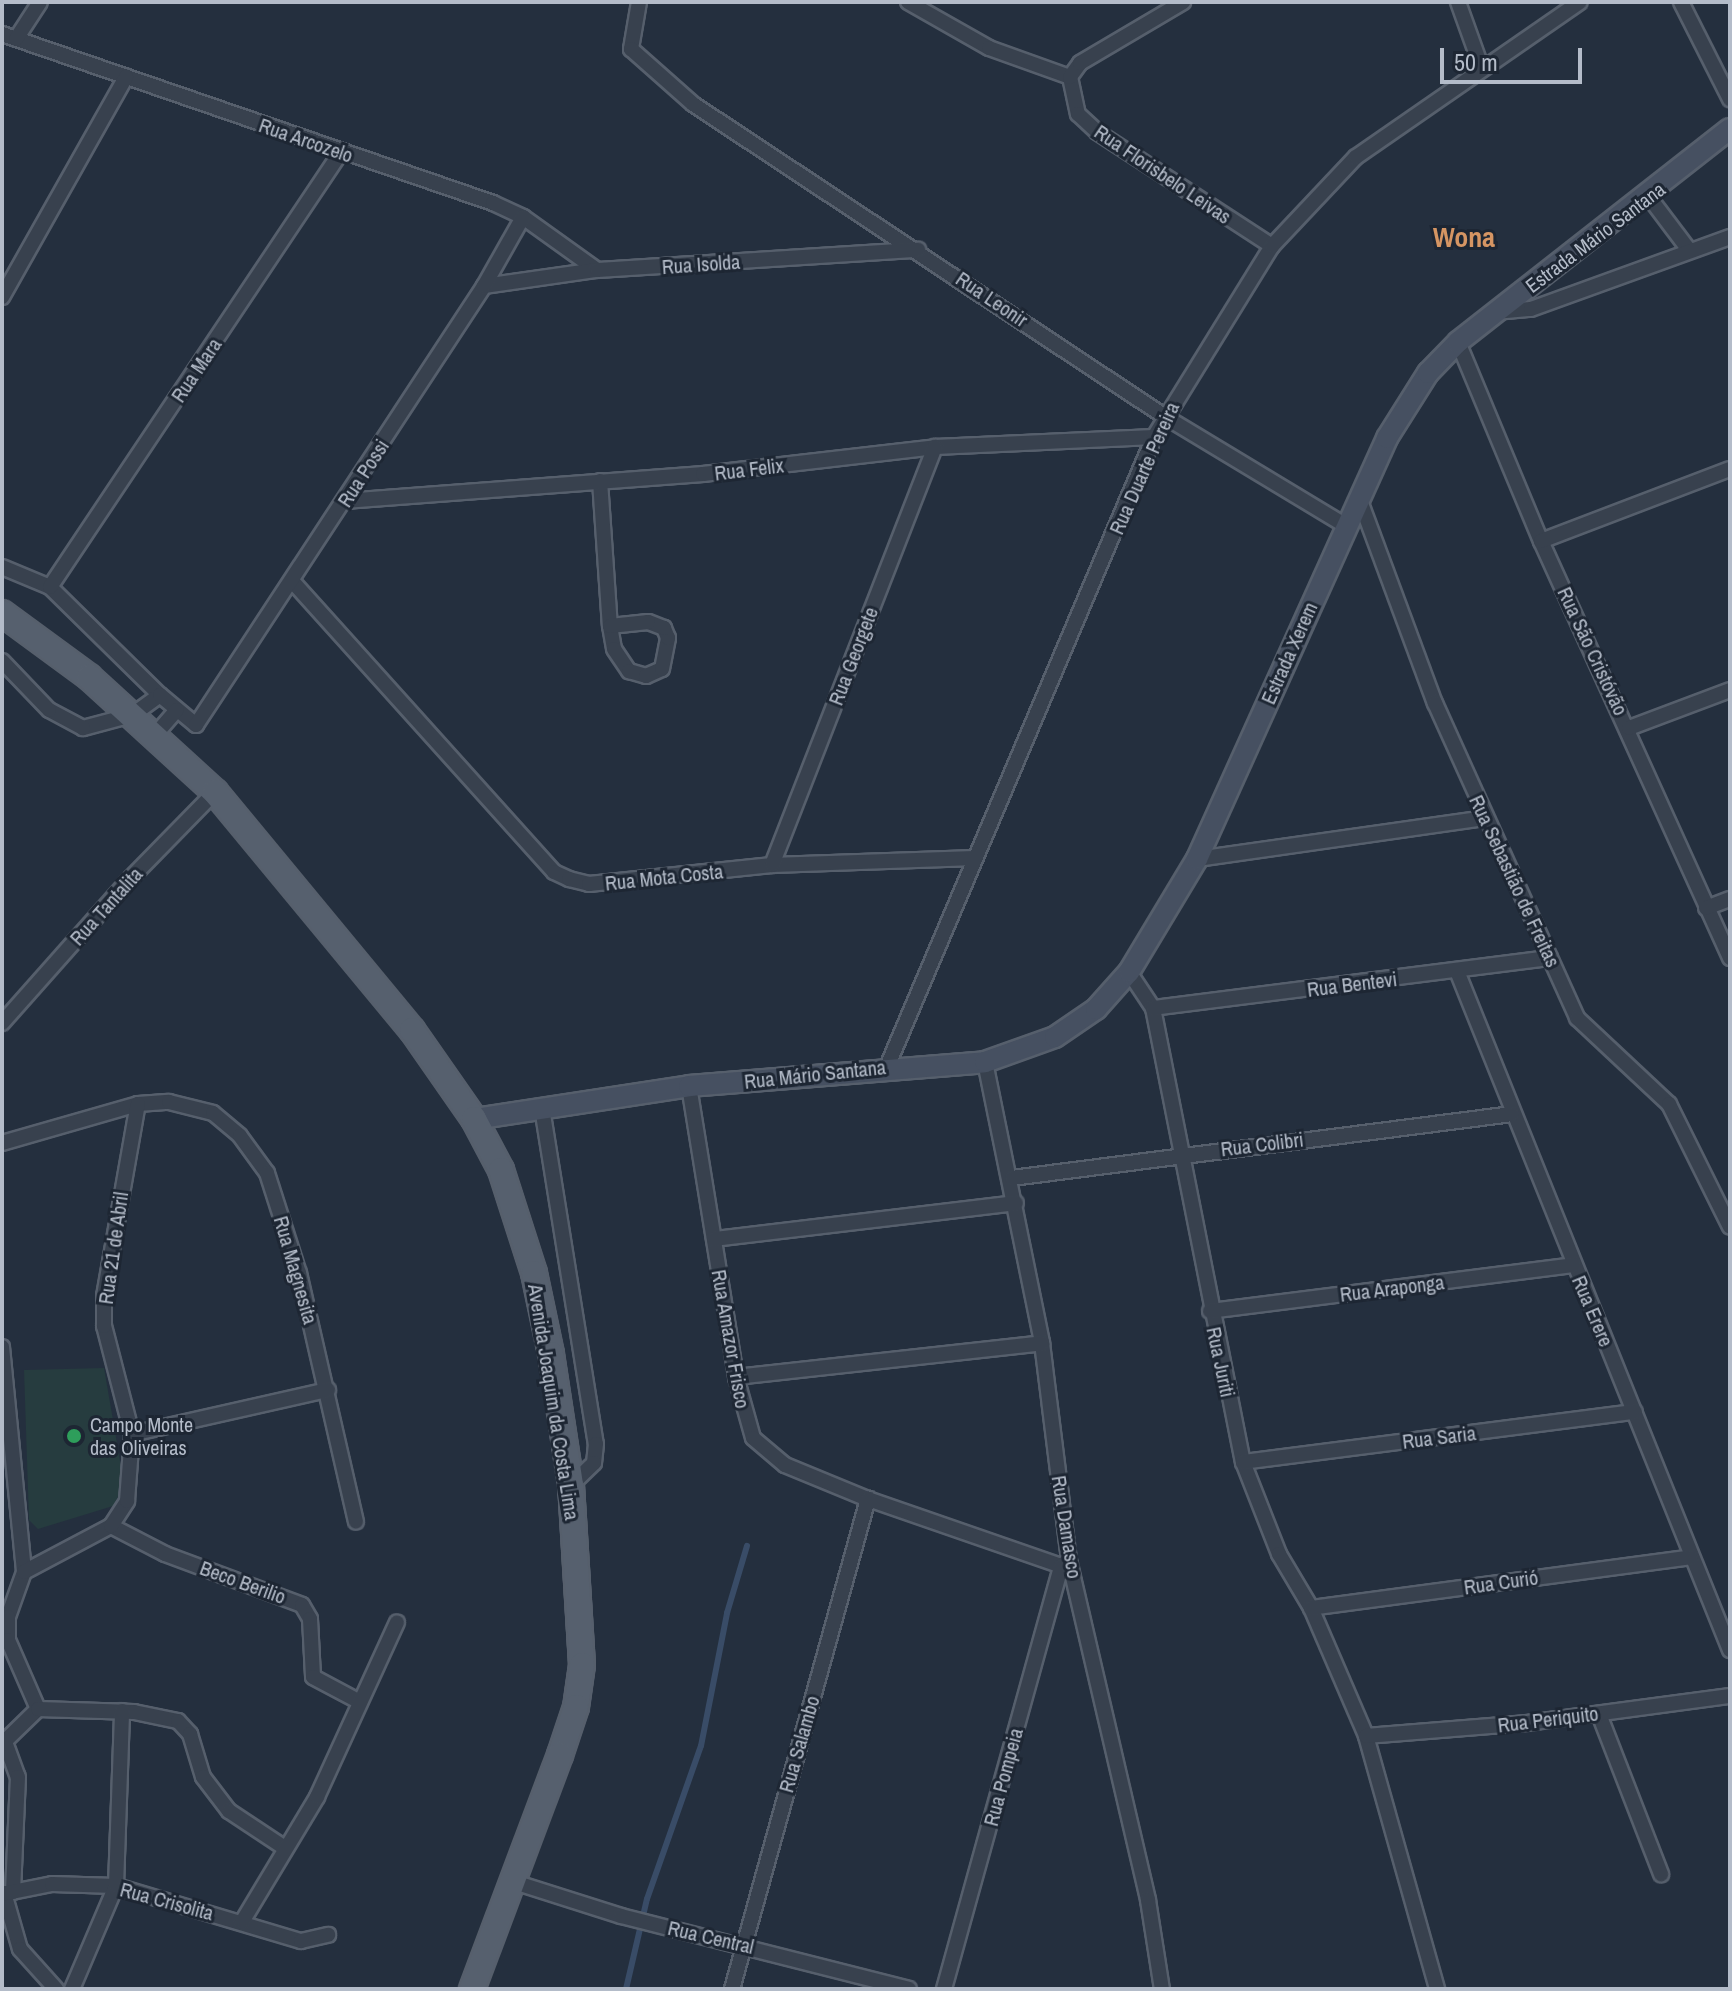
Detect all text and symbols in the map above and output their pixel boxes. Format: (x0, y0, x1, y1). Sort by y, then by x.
scale bar (1444, 32, 1586, 82)
text: 50 m (1454, 46, 1498, 78)
street label: Rua Arcozelo (256, 113, 356, 167)
street label: Rua Florisbelo Leivas (1090, 119, 1236, 229)
street label: Estrada Mário Santana (1520, 177, 1670, 297)
district label: Wona (1433, 220, 1495, 254)
street label: Rua Isolda (661, 249, 741, 279)
street label: Rua Leonir (952, 266, 1032, 332)
street label: Rua Mara (166, 333, 226, 407)
street label: Rua Duarte Pereira (1104, 398, 1184, 538)
street label: Rua Possi (332, 435, 394, 511)
street label: Rua Felix (713, 453, 785, 485)
street label: Rua São Cristóvão (1553, 583, 1633, 719)
street label: Estrada Xerem (1256, 598, 1322, 708)
street label: Rua Georgete (823, 604, 883, 708)
street label: Rua Sebastião de Freitas (1465, 791, 1565, 971)
street label: Rua Mota Costa (604, 859, 724, 895)
street label: Rua Tantalita (65, 862, 147, 950)
street label: Rua Bentevi (1306, 967, 1398, 1001)
street label: Rua Mário Santana (743, 1055, 887, 1093)
street label: Rua Colibri (1219, 1127, 1305, 1161)
street label: Rua 21 de Abril (93, 1190, 133, 1306)
street label: Rua Magnesita (269, 1213, 323, 1327)
street label: Rua Amazor Frisco (707, 1267, 755, 1411)
street label: Rua Araponga (1338, 1270, 1446, 1306)
street label: Rua Erere (1567, 1272, 1619, 1350)
street label: Avenida Joaquim da Costa Lima (523, 1282, 585, 1522)
street label: Rua Juriti (1202, 1325, 1240, 1399)
place label: Campo Monte das Oliveiras (90, 1412, 193, 1459)
street label: Rua Saria (1401, 1421, 1477, 1453)
marker: Campo Monte das Oliveiras (65, 1427, 83, 1445)
street label: Rua Damasco (1047, 1474, 1087, 1580)
street label: Beco Berilio (197, 1555, 289, 1609)
street label: Rua Curió (1462, 1565, 1540, 1599)
street label: Rua Salambo (774, 1693, 824, 1795)
street label: Rua Periquito (1496, 1701, 1600, 1737)
street label: Rua Pompeia (978, 1725, 1028, 1829)
street label: Rua Crisolita (118, 1877, 216, 1925)
street label: Rua Central (666, 1915, 756, 1959)

